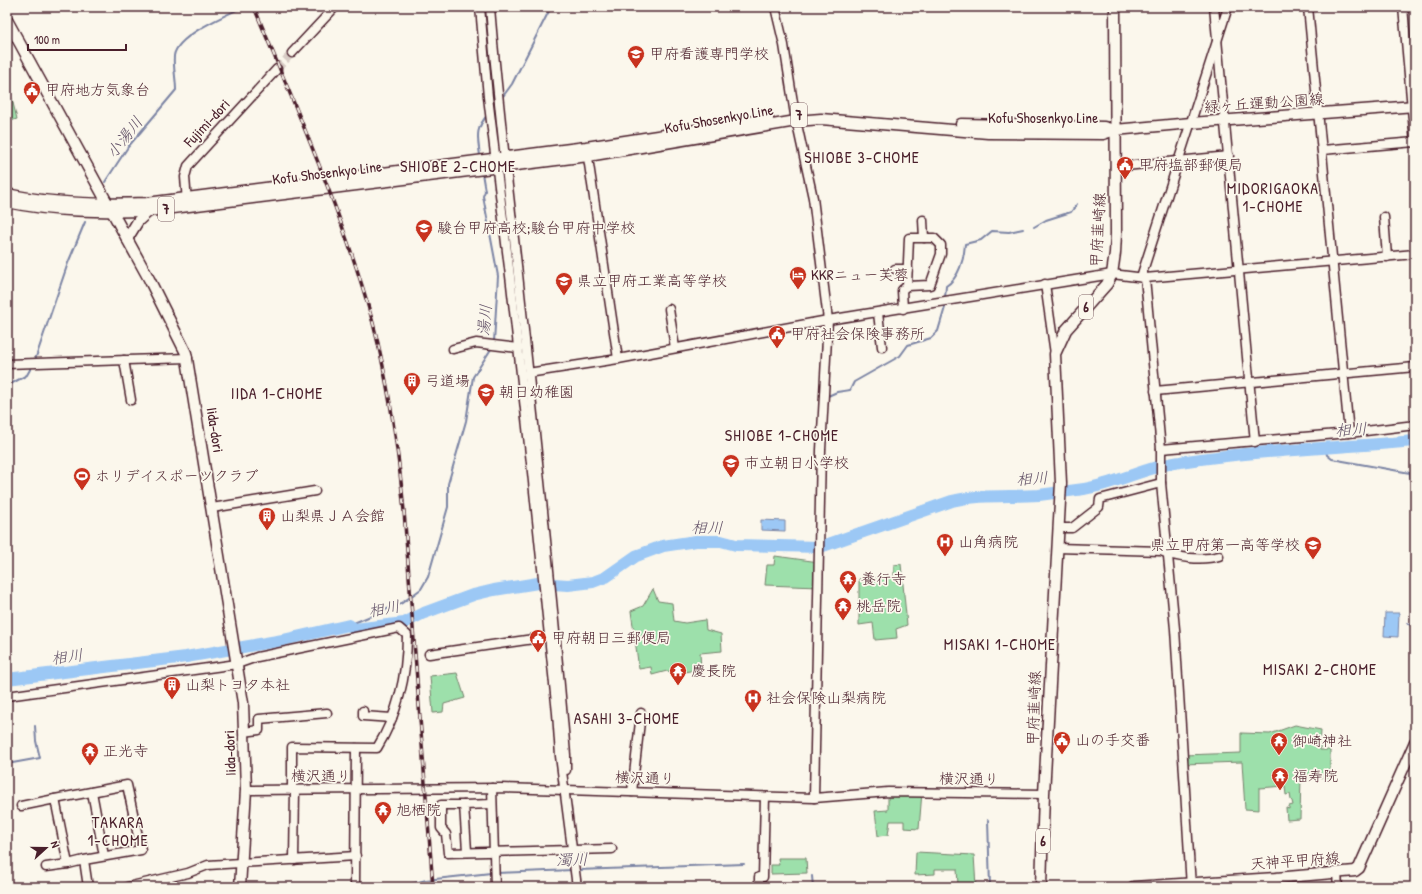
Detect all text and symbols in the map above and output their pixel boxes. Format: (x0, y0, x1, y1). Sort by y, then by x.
scale bar (28, 26, 126, 52)
text: 100 m (34, 31, 60, 48)
place label: 甲府看護専門学校 (649, 43, 769, 64)
school or university icon: 甲府看護専門学校 (626, 44, 646, 69)
place label: 甲府地方気象台 (45, 79, 150, 100)
public building icon: 甲府地方気象台 (22, 80, 42, 105)
street label: 緑ヶ丘運動公園線 (1203, 88, 1325, 117)
street label: Fujimi-dori (178, 94, 234, 152)
street label: Kofu Shosenkyo Line (663, 99, 775, 138)
road number: 7 (791, 103, 807, 127)
street label: Kofu Shosenkyo Line (988, 107, 1098, 128)
water label: 小湯川 (101, 111, 147, 163)
district label: SHIOBE 3-CHOME (804, 146, 920, 168)
place label: 甲府塩部郵便局 (1138, 154, 1243, 175)
street label: Kofu Shosenkyo Line (271, 155, 383, 190)
district label: SHIOBE 2-CHOME (400, 155, 516, 177)
public building icon: 甲府塩部郵便局 (1115, 155, 1135, 180)
district label: MIDORIGAOKA 1-CHOME (1227, 177, 1319, 217)
street label: 甲府韮崎線 (1085, 192, 1110, 268)
road number: 7 (158, 197, 174, 221)
place label: 駿台甲府高校;駿台甲府中学校 (437, 217, 635, 238)
school or university icon: 駿台甲府高校;駿台甲府中学校 (414, 218, 434, 243)
place label: KKRニュー芙蓉 (811, 264, 909, 285)
hotel icon: KKRニュー芙蓉 (788, 265, 808, 290)
place label: 県立甲府工業高等学校 (577, 270, 727, 291)
school or university icon: 県立甲府工業高等学校 (554, 271, 574, 296)
road number: 6 (1079, 295, 1093, 319)
water label: 湯川 (472, 303, 496, 337)
place label: 甲府社会保険事務所 (790, 323, 925, 344)
public building icon: 甲府社会保険事務所 (767, 324, 787, 349)
place label: 弓道場 (425, 370, 470, 391)
building icon: 弓道場 (402, 371, 422, 396)
place label: 朝日幼稚園 (499, 381, 574, 402)
district label: IIDA 1-CHOME (231, 382, 323, 404)
school or university icon: 朝日幼稚園 (476, 382, 496, 407)
street label: Iida-dori (202, 406, 229, 454)
water label: 相川 (1334, 417, 1368, 441)
district label: SHIOBE 1-CHOME (725, 424, 839, 446)
place label: 市立朝日小学校 (744, 452, 849, 473)
school or university icon: 市立朝日小学校 (721, 453, 741, 478)
place label: ホリデイスポーツクラブ (95, 465, 259, 486)
sports icon: ホリデイスポーツクラブ (72, 466, 92, 491)
water label: 相川 (1015, 466, 1049, 490)
place label: 山梨県ＪＡ会館 (280, 505, 385, 526)
building icon: 山梨県ＪＡ会館 (257, 506, 277, 531)
water label: 相川 (691, 516, 723, 538)
place label: 山角病院 (958, 531, 1018, 552)
hospital icon: 山角病院 (935, 532, 955, 557)
place label: 県立甲府第一高等学校 (1150, 534, 1300, 555)
school or university icon: 県立甲府第一高等学校 (1303, 535, 1323, 560)
place label: 養行寺 (861, 568, 906, 589)
temple icon: 養行寺 (838, 569, 858, 594)
water label: 相川 (366, 594, 402, 622)
place label: 桃岳院 (856, 595, 901, 616)
temple icon: 桃岳院 (833, 596, 853, 621)
place label: 甲府朝日三郵便局 (551, 627, 671, 648)
public building icon: 甲府朝日三郵便局 (528, 628, 548, 653)
district label: MISAKI 1-CHOME (944, 633, 1056, 655)
water label: 相川 (50, 643, 84, 669)
district label: MISAKI 2-CHOME (1263, 658, 1377, 680)
place label: 慶長院 (691, 660, 736, 681)
temple icon: 慶長院 (668, 661, 688, 686)
street label: 甲府韮崎線 (1022, 670, 1045, 746)
place label: 山梨トヨタ本社 (185, 674, 290, 695)
building icon: 山梨トヨタ本社 (162, 675, 182, 700)
place label: 社会保険山梨病院 (766, 687, 886, 708)
hospital icon: 社会保険山梨病院 (743, 688, 763, 713)
district label: ASAHI 3-CHOME (574, 707, 680, 729)
place label: 山の手交番 (1075, 729, 1150, 750)
street label: Iida-dori (218, 730, 241, 776)
public building icon: 山の手交番 (1052, 730, 1072, 755)
place label: 御崎神社 (1292, 730, 1352, 751)
temple icon: 御崎神社 (1269, 731, 1289, 756)
place label: 正光寺 (103, 740, 148, 761)
temple icon: 正光寺 (80, 741, 100, 766)
street label: 横沢通り (291, 765, 351, 786)
place label: 福寿院 (1293, 765, 1338, 786)
street label: 横沢通り (615, 766, 675, 789)
temple icon: 福寿院 (1270, 766, 1290, 791)
street label: 横沢通り (939, 767, 999, 790)
place label: 旭栖院 (396, 799, 441, 820)
temple icon: 旭栖院 (373, 800, 393, 825)
district label: TAKARA 1-CHOME (87, 811, 149, 851)
north arrow (26, 828, 66, 868)
road number: 6 (1036, 829, 1050, 853)
text: N (48, 839, 63, 850)
water label: 濁川 (556, 847, 588, 871)
street label: 天神平甲府線 (1249, 847, 1341, 874)

